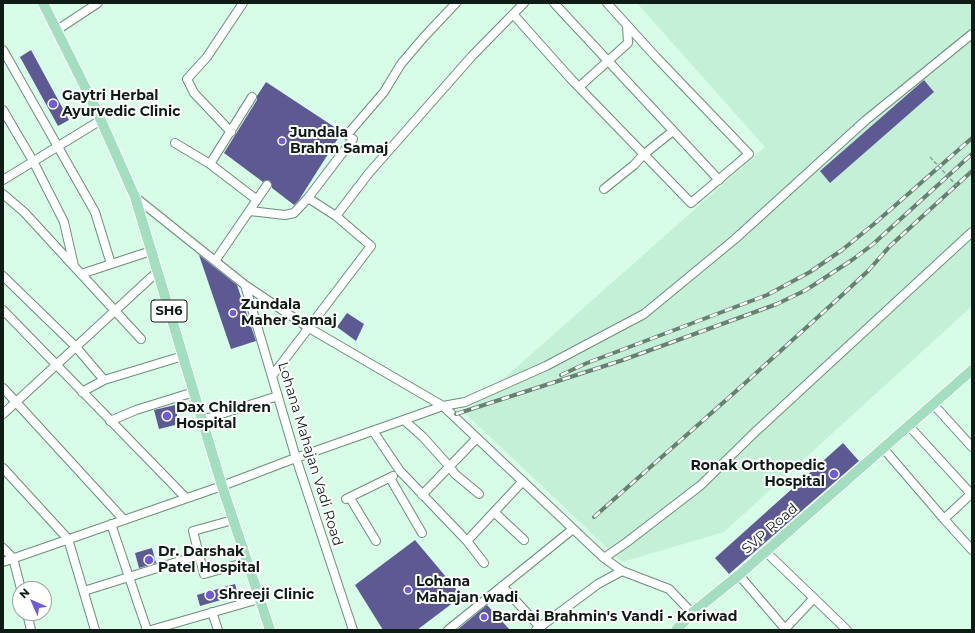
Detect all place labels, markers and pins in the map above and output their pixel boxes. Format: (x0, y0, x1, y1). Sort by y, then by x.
place label: Gaytri Herbal Ayurvedic Clinic (62, 88, 180, 120)
marker: Gaytri Herbal Ayurvedic Clinic (47, 98, 59, 110)
place label: Jundala Brahm Samaj (290, 125, 388, 158)
marker: Jundala Brahm Samaj (277, 136, 287, 146)
place label: Zundala Maher Samaj (241, 297, 337, 330)
marker: Zundala Maher Samaj (228, 308, 238, 318)
place label: Dax Children Hospital (176, 400, 271, 432)
marker: Dax Children Hospital (161, 410, 173, 422)
place label: Ronak Orthopedic Hospital (690, 458, 825, 490)
marker: Ronak Orthopedic Hospital (828, 468, 840, 480)
place label: Dr. Darshak Patel Hospital (158, 544, 260, 576)
marker: Dr. Darshak Patel Hospital (143, 554, 155, 566)
place label: Lohana Mahajan wadi (416, 574, 518, 606)
marker: Lohana Mahajan wadi (403, 585, 413, 595)
place label: Shreeji Clinic (219, 587, 314, 603)
marker: Shreeji Clinic (204, 589, 216, 601)
place label: Bardai Brahmin's Vandi - Koriwad (492, 609, 737, 625)
marker: Bardai Brahmin's Vandi - Koriwad (479, 612, 489, 622)

